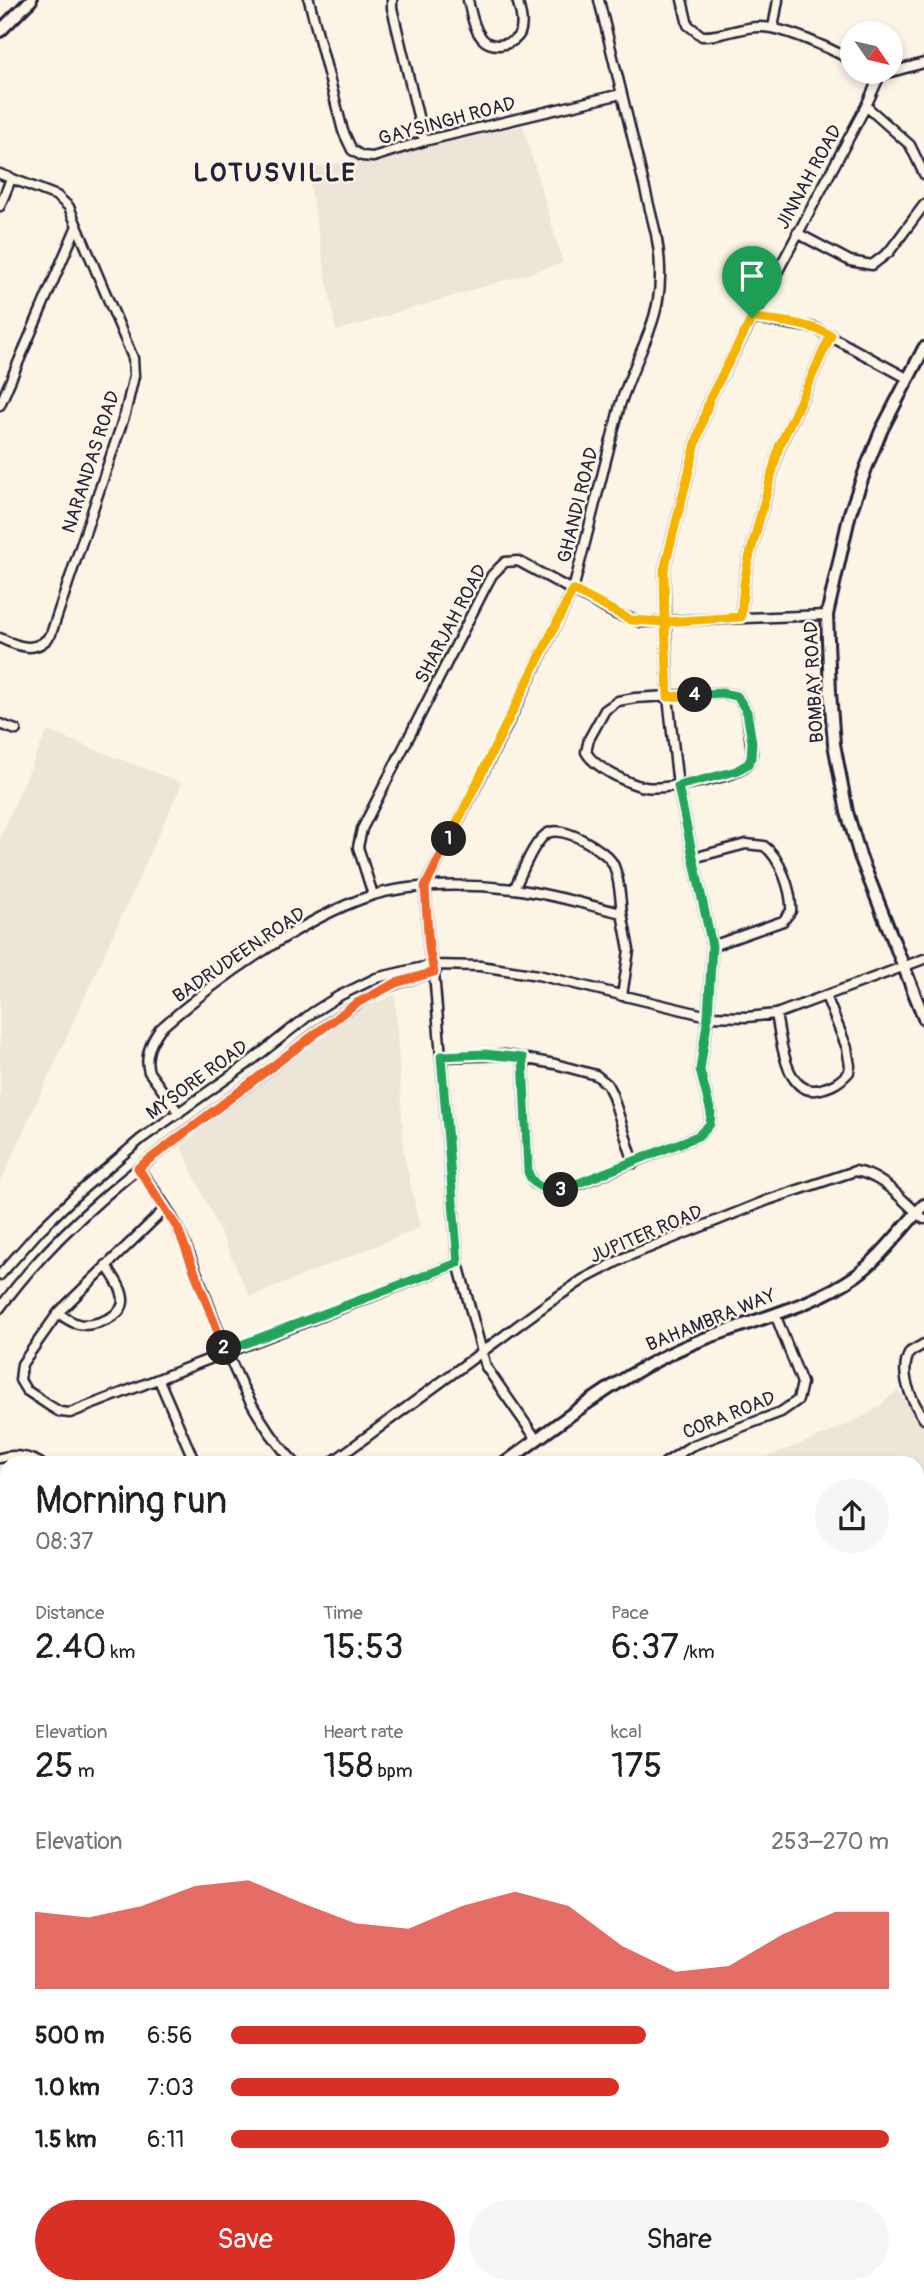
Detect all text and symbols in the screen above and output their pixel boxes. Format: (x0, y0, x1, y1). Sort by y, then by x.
north arrow (840, 21, 903, 84)
map controls (840, 21, 903, 84)
street label: GAYSINGH ROAD (376, 91, 518, 151)
street label: JINNAH ROAD (770, 120, 848, 234)
district label: LOTUSVILLE (193, 157, 357, 189)
pin (722, 246, 782, 318)
icon: arrive (733, 257, 771, 295)
street label: NARANDAS ROAD (57, 388, 125, 536)
street label: GHANDI ROAD (552, 445, 604, 565)
street label: SHARJAH ROAD (410, 560, 492, 688)
street label: BOMBAY ROAD (799, 620, 829, 744)
pin: 4 (678, 678, 712, 712)
text: 4 (689, 682, 700, 706)
pin: 1 (432, 822, 466, 856)
text: 1 (445, 826, 452, 850)
street label: BADRUDEEN ROAD (168, 902, 310, 1008)
street label: MYSORE ROAD (141, 1035, 253, 1125)
pin: 3 (544, 1172, 578, 1208)
text: 3 (555, 1177, 566, 1201)
street label: JUPITER ROAD (586, 1199, 706, 1269)
street label: BAHAMBRA WAY (643, 1283, 779, 1357)
pin: 2 (206, 1330, 242, 1366)
text: 2 (218, 1335, 229, 1359)
street label: CORA ROAD (679, 1386, 779, 1444)
text: Morning run (35, 1477, 227, 1525)
button: share (815, 1479, 889, 1553)
text: 08:37 (35, 1527, 93, 1556)
text: Distance (35, 1601, 104, 1625)
text: Time (323, 1601, 363, 1625)
text: Pace (611, 1601, 649, 1625)
text: 2.40 (35, 1625, 106, 1669)
text: 15:53 (323, 1625, 404, 1669)
text: 6:37 (611, 1625, 679, 1669)
text: km (106, 1640, 135, 1664)
text: /km (679, 1640, 715, 1664)
text: Elevation (35, 1720, 107, 1744)
text: Heart rate (323, 1720, 403, 1744)
text: kcal (611, 1720, 642, 1744)
text: 25 (35, 1744, 74, 1788)
text: 158 (323, 1744, 373, 1788)
text: 175 (611, 1744, 662, 1788)
text: m (74, 1759, 95, 1783)
text: bpm (373, 1759, 413, 1783)
text: Elevation (35, 1827, 123, 1856)
text: 253–270 m (771, 1827, 889, 1856)
text: 500 m (35, 2021, 104, 2050)
text: 6:56 (147, 2021, 192, 2050)
text: 1.0 km (35, 2073, 100, 2102)
text: 7:03 (147, 2073, 194, 2102)
text: 1.5 km (35, 2125, 97, 2154)
text: 6:11 (147, 2125, 185, 2154)
button: Save (35, 2200, 455, 2280)
button: Share (469, 2200, 889, 2280)

